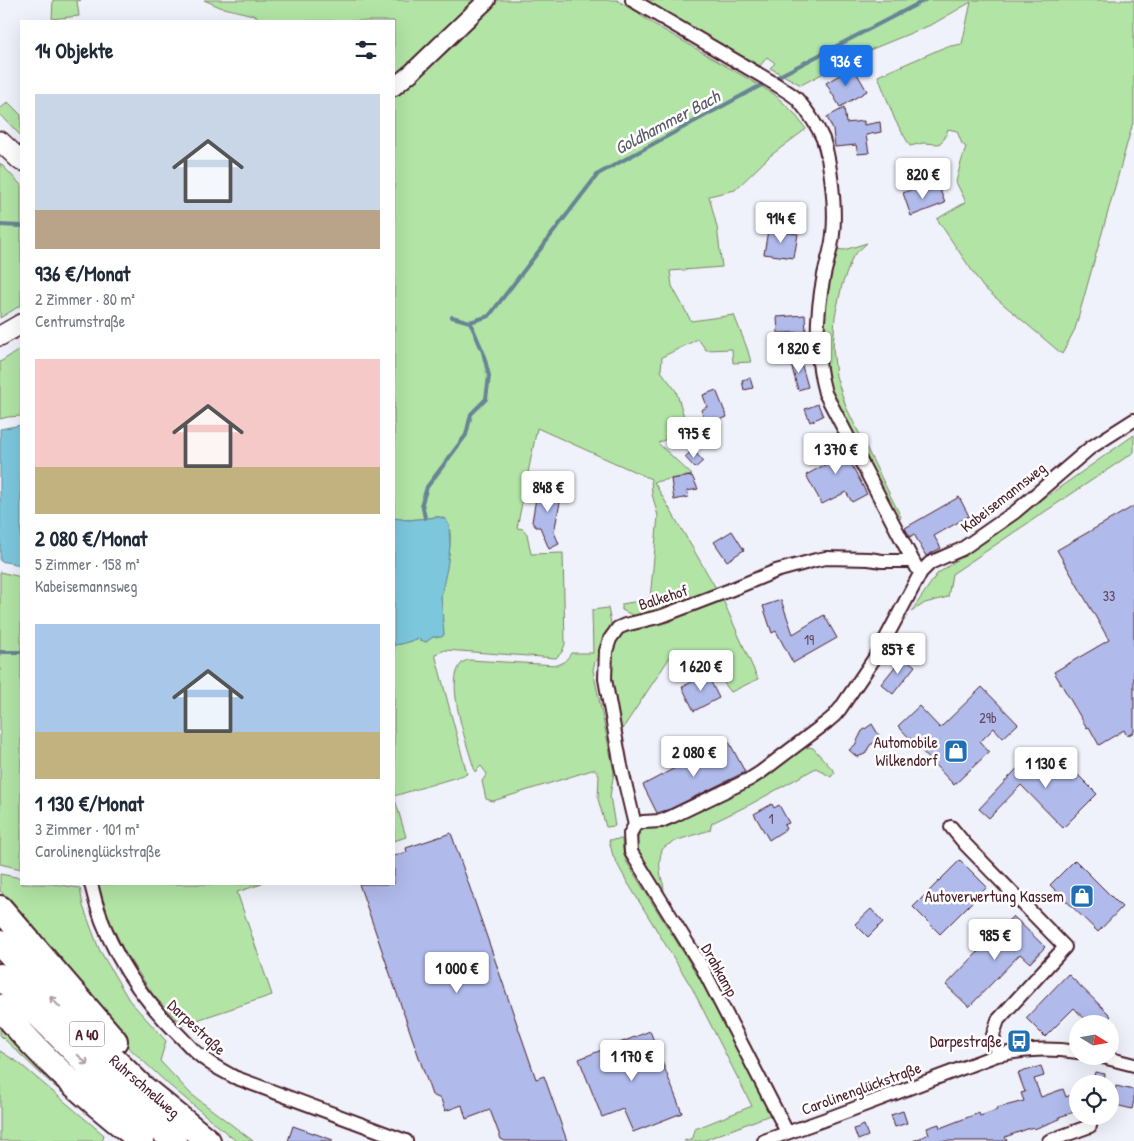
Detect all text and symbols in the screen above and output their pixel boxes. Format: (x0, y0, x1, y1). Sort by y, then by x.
text: 14 Objekte (35, 36, 113, 65)
icon: filters (352, 36, 380, 64)
pin: 936 € (811, 44, 881, 87)
text: 936 € (831, 50, 861, 72)
water label: Goldhammer Bach (610, 83, 725, 160)
icon: home (163, 126, 253, 216)
pin: 820 € (888, 158, 958, 200)
text: 820 € (907, 163, 939, 185)
pin: 914 € (746, 202, 816, 244)
text: 914 € (766, 207, 796, 229)
text: 936 €/Monat (35, 259, 130, 288)
text: 2 Zimmer · 80 m² (35, 288, 135, 310)
text: Centrumstraße (35, 310, 125, 332)
pin: 1 820 € (753, 332, 845, 374)
text: 1 820 € (778, 337, 820, 359)
icon: home (163, 391, 253, 481)
pin: 975 € (659, 416, 729, 459)
text: 975 € (678, 422, 710, 444)
pin: 1 370 € (790, 432, 882, 475)
text: 1 370 € (814, 438, 858, 460)
street label: Kabeisemannsweg (956, 457, 1050, 537)
pin: 848 € (513, 470, 583, 513)
text: 848 € (532, 476, 564, 498)
text: 2 080 €/Monat (35, 524, 147, 553)
text: 5 Zimmer · 158 m² (35, 553, 140, 575)
text: Kabeisemannsweg (35, 575, 137, 597)
street label: Balkehof (636, 579, 691, 615)
house number: 33 (1103, 586, 1115, 605)
house number: 19 (804, 630, 814, 649)
pin: 857 € (863, 632, 933, 675)
text: 857 € (882, 638, 915, 660)
pin: 1 620 € (655, 650, 747, 692)
text: 1 620 € (680, 655, 722, 677)
icon: home (163, 656, 253, 746)
house number: 29b (979, 708, 997, 727)
place label: Automobile Wilkendorf (874, 731, 939, 771)
pin: 2 080 € (648, 736, 740, 778)
shop icon: Automobile Wilkendorf (943, 738, 969, 764)
text: 2 080 € (672, 741, 716, 763)
pin: 1 130 € (1000, 746, 1092, 789)
text: 1 130 € (1025, 752, 1067, 774)
text: 1 130 €/Monat (35, 789, 144, 818)
house number: 1 (768, 809, 774, 828)
text: 3 Zimmer · 101 m² (35, 818, 139, 840)
text: Carolinenglückstraße (35, 840, 161, 862)
shop icon: Autoverwertung Kassem (1069, 883, 1095, 909)
place label: Autoverwertung Kassem (925, 885, 1064, 907)
pin: 985 € (960, 918, 1030, 961)
text: 985 € (980, 924, 1010, 946)
street label: Drahkamp (696, 940, 744, 1001)
pin: 1 000 € (411, 952, 503, 994)
text: 1 000 € (436, 957, 478, 979)
street label: Darpestraße (163, 994, 231, 1060)
one-way arrow (49, 996, 61, 1008)
north arrow (1069, 1015, 1119, 1065)
map controls (1069, 1015, 1119, 1125)
road number: A 40 (70, 1022, 104, 1046)
bus stop icon: Darpestraße (1006, 1028, 1032, 1054)
place label: Darpestraße (930, 1030, 1003, 1052)
pin: 1 170 € (586, 1040, 678, 1082)
text: 1 170 € (611, 1045, 653, 1067)
street label: Ruhrschnellweg (105, 1049, 185, 1123)
one-way arrow (77, 1054, 89, 1066)
street label: Carolinenglückstraße (798, 1056, 924, 1120)
button: locate (1069, 1075, 1119, 1125)

